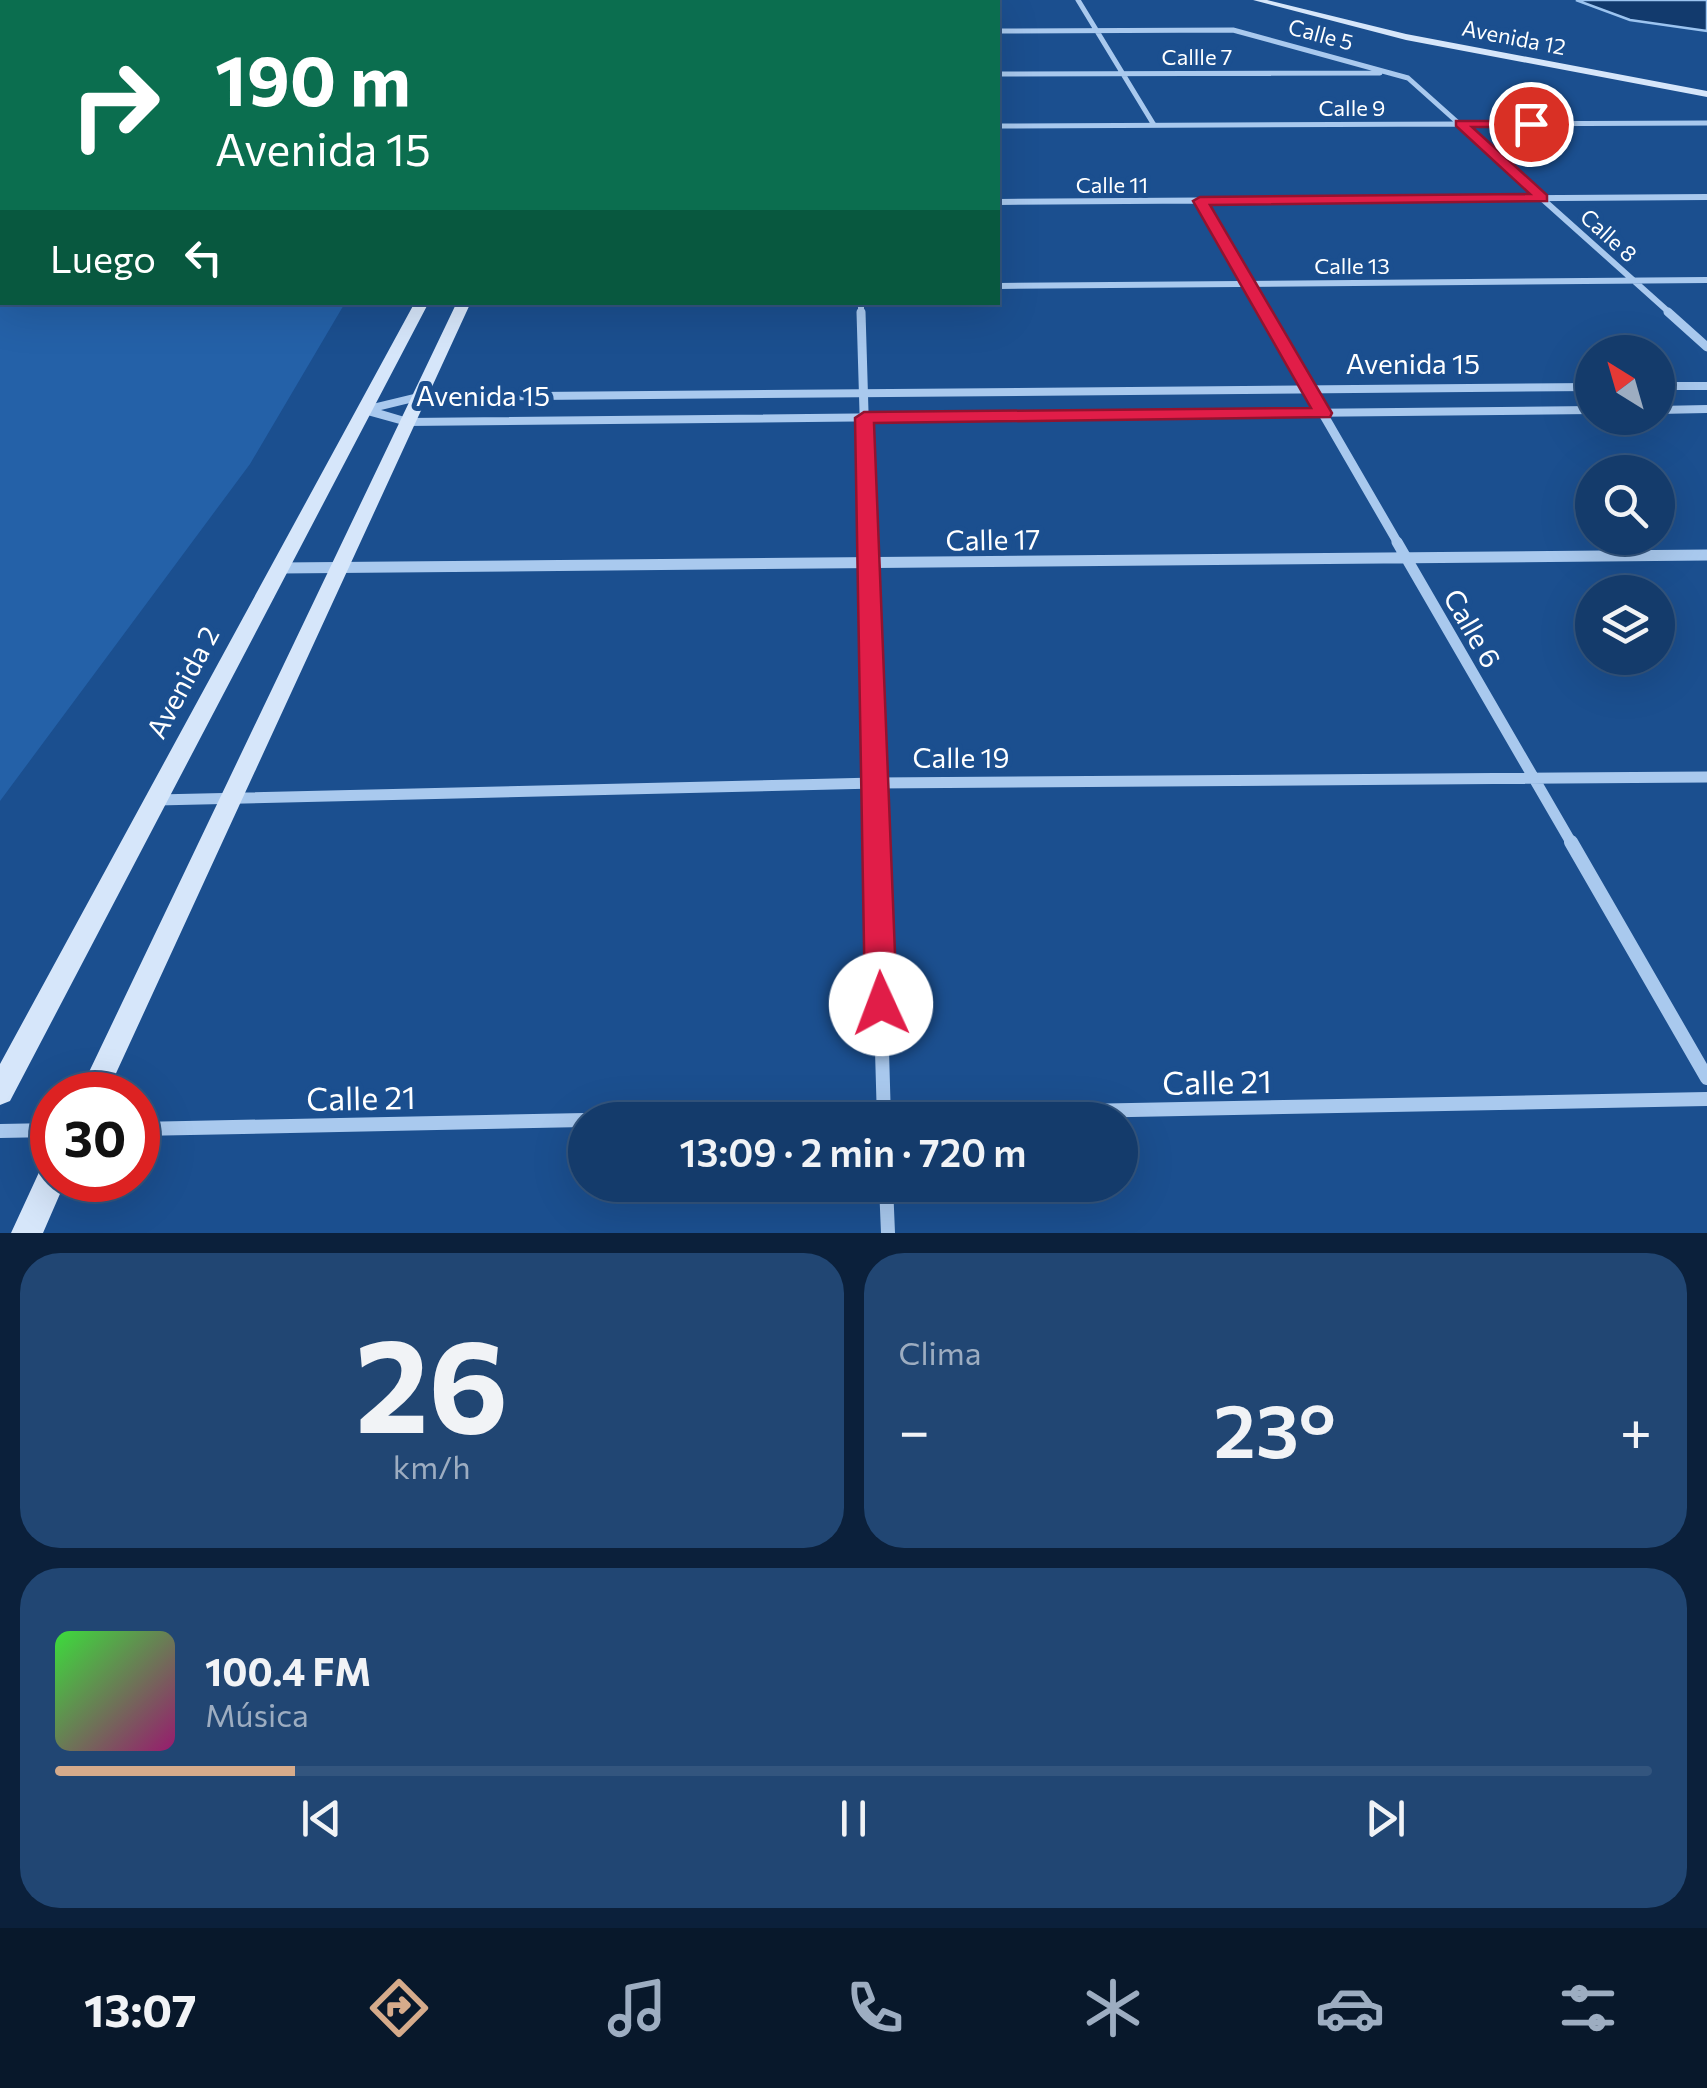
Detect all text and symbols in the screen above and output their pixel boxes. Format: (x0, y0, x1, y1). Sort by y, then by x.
street label: Calle 5 (1286, 12, 1356, 56)
street label: Avenida 12 (1460, 14, 1568, 60)
text: 190 m (215, 35, 411, 120)
icon: right (50, 40, 180, 170)
street label: Callle 7 (1162, 43, 1232, 70)
pin (1489, 82, 1574, 167)
street label: Calle 9 (1319, 94, 1385, 121)
icon: arrive (1504, 97, 1559, 152)
text: Avenida 15 (215, 120, 431, 175)
street label: Calle 11 (1076, 171, 1148, 198)
street label: Calle 8 (1575, 203, 1643, 267)
icon: left (176, 230, 231, 285)
text: Luego (50, 234, 156, 281)
street label: Calle 13 (1314, 252, 1390, 279)
north arrow (1575, 335, 1675, 435)
map controls (1575, 335, 1675, 675)
street label: Avenida 15 (1346, 346, 1480, 380)
street label: Avenida 15 (416, 378, 550, 412)
button: search (1575, 455, 1675, 555)
street label: Calle 17 (945, 521, 1041, 557)
button: layers (1575, 575, 1675, 675)
street label: Calle 6 (1437, 583, 1509, 673)
street label: Avenida 2 (138, 620, 226, 744)
street label: Calle 19 (912, 740, 1010, 774)
position arrow (829, 952, 933, 1056)
street label: Calle 21 (1162, 1060, 1272, 1102)
speed limit sign: 30 (30, 1072, 160, 1202)
street label: Calle 21 (306, 1076, 416, 1118)
text: 13:09 · 2 min · 720 m (680, 1128, 1026, 1175)
text: 26 (355, 1301, 508, 1460)
text: Clima (899, 1332, 981, 1372)
text: 23° (1214, 1382, 1336, 1473)
text: − (899, 1395, 930, 1462)
text: + (1620, 1395, 1652, 1462)
text: km/h (393, 1446, 471, 1486)
text: 100.4 FM (205, 1647, 371, 1694)
text: Música (205, 1694, 309, 1734)
icon: previous (294, 1791, 349, 1846)
icon: pause (826, 1791, 881, 1846)
icon: next (1358, 1791, 1413, 1846)
icon: directions (364, 1973, 434, 2043)
icon: music (602, 1973, 672, 2043)
icon: phone (840, 1973, 910, 2043)
icon: climate (1078, 1973, 1148, 2043)
icon: car (1315, 1973, 1385, 2043)
icon: filters (1553, 1973, 1623, 2043)
text: 13:07 (84, 1981, 197, 2036)

